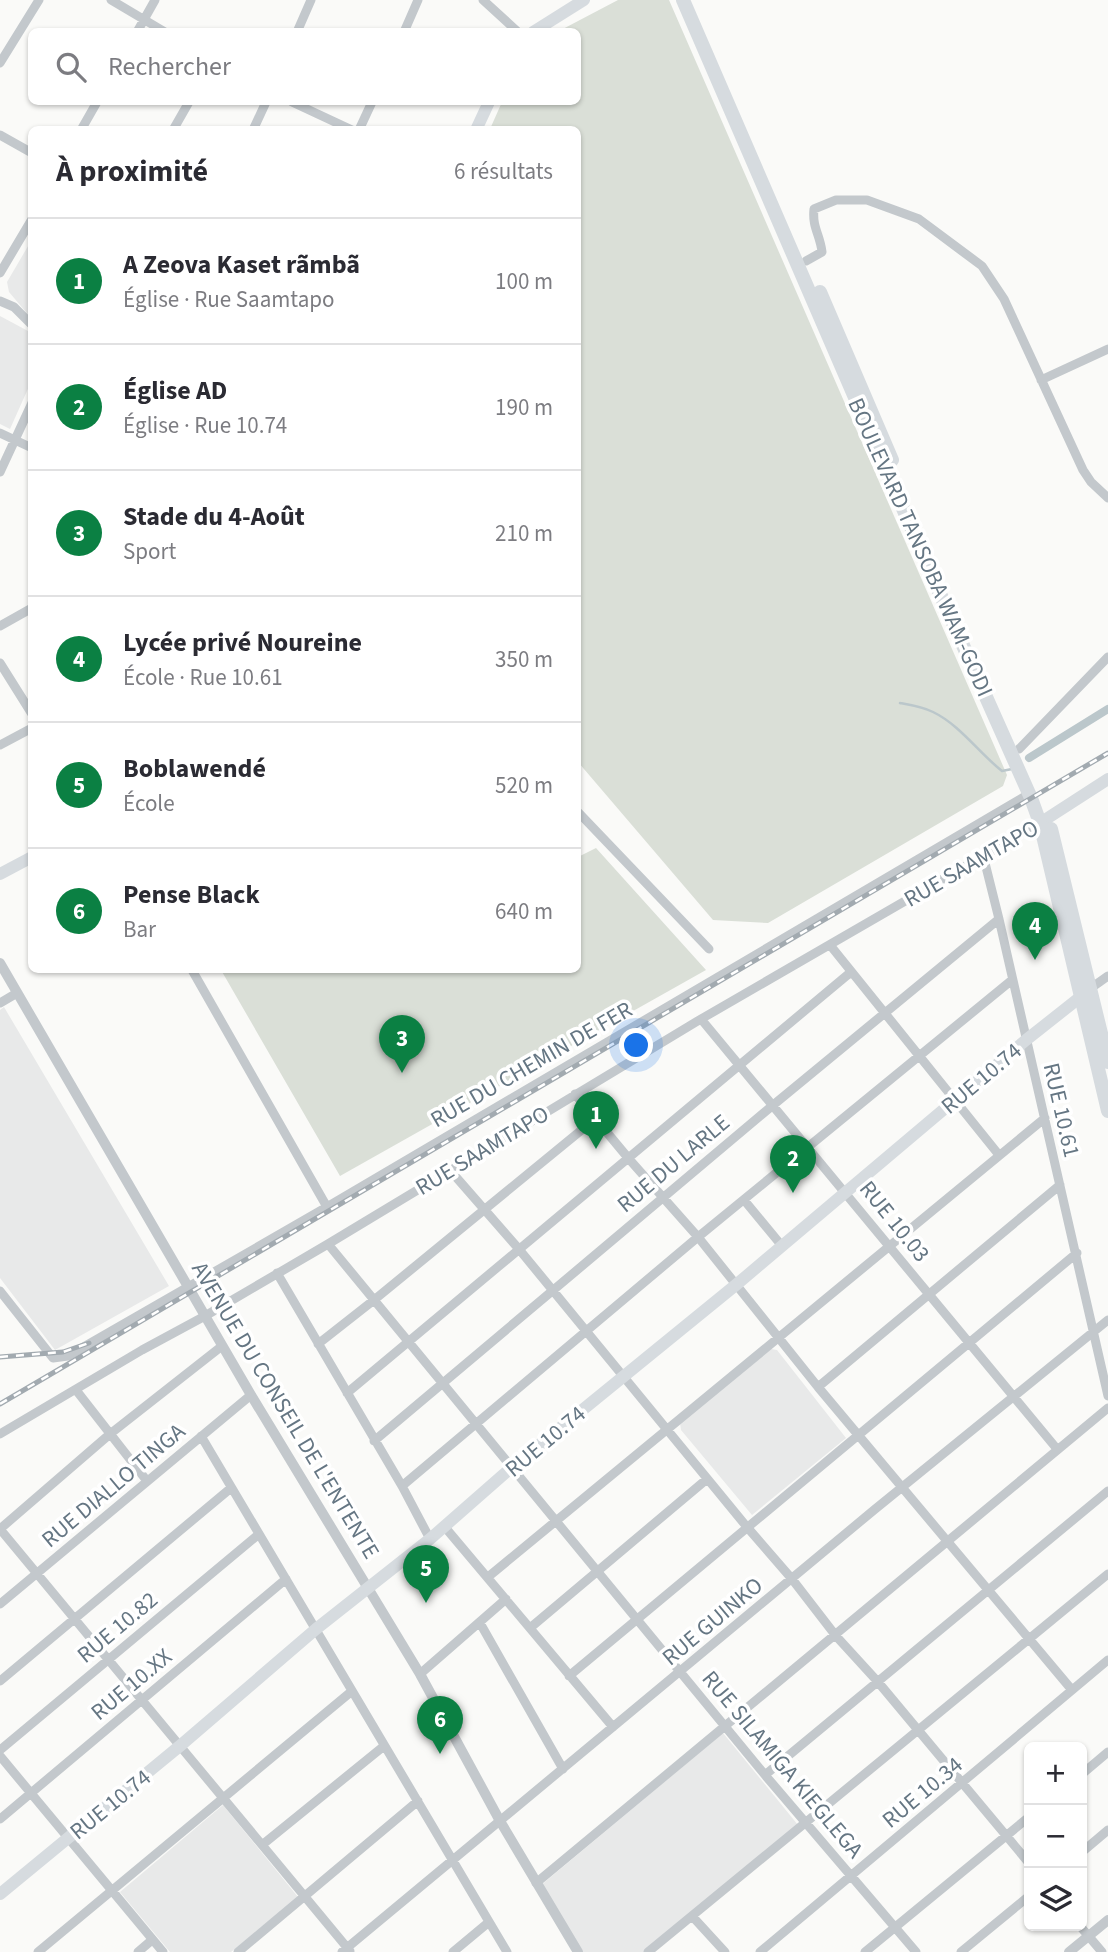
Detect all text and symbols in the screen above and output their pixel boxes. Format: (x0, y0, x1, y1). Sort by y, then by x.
search box (28, 28, 581, 105)
icon: search (52, 48, 90, 86)
text: Rechercher (108, 48, 231, 85)
text: À proximité (56, 150, 208, 193)
text: 6 résultats (454, 155, 553, 188)
text: A Zeova Kaset rãmbã (123, 246, 360, 283)
text: 1 (73, 265, 85, 298)
text: 100 m (495, 265, 553, 298)
text: Église · Rue Saamtapo (123, 283, 334, 316)
text: Église AD (123, 372, 227, 409)
text: 2 (73, 391, 85, 424)
text: 190 m (495, 391, 553, 424)
street label: BOULEVARD TANSOBA WAM-GODI (840, 393, 1001, 702)
text: Église · Rue 10.74 (123, 409, 287, 442)
text: Stade du 4-Août (123, 498, 305, 535)
text: 3 (73, 517, 85, 550)
text: 210 m (495, 517, 553, 550)
text: Sport (123, 535, 176, 568)
text: Lycée privé Noureine (123, 624, 362, 661)
text: 4 (73, 643, 85, 676)
text: 350 m (495, 643, 553, 676)
text: École · Rue 10.61 (123, 661, 283, 694)
text: Boblawendé (123, 750, 266, 787)
text: 5 (73, 769, 85, 802)
text: 520 m (495, 769, 553, 802)
text: École (123, 787, 175, 820)
street label: RUE SAAMTAPO (898, 811, 1045, 915)
text: Pense Black (123, 876, 260, 913)
text: 6 (73, 895, 85, 928)
text: 640 m (495, 895, 553, 928)
pin: 4 (1012, 902, 1058, 960)
text: Bar (123, 913, 156, 946)
street label: RUE DU CHEMIN DE FER (424, 993, 638, 1136)
pin: 3 (379, 1015, 425, 1073)
your location (619, 1028, 653, 1062)
street label: RUE 10.74 (934, 1035, 1029, 1122)
street label: RUE 10.61 (1035, 1060, 1088, 1161)
pin: 1 (573, 1091, 619, 1149)
street label: RUE SAAMTAPO (409, 1097, 555, 1203)
street label: RUE DU LARLE (610, 1106, 737, 1220)
pin: 2 (770, 1135, 816, 1193)
street label: RUE 10.03 (852, 1174, 938, 1269)
street label: AVENUE DU CONSEIL DE L'ENTENTE (183, 1255, 388, 1565)
street label: RUE 10.74 (498, 1398, 593, 1485)
street label: RUE DIALLO TINGA (34, 1415, 193, 1555)
pin: 5 (403, 1545, 449, 1603)
street label: RUE GUINKO (655, 1569, 770, 1673)
street label: RUE 10.82 (70, 1584, 165, 1671)
street label: RUE 10.XX (84, 1640, 179, 1728)
street label: RUE SILAMIGA KIEGLEGA (694, 1663, 872, 1866)
pin: 6 (417, 1696, 463, 1754)
map controls (1024, 1742, 1087, 1931)
button: + (1024, 1742, 1087, 1805)
street label: RUE 10.34 (875, 1749, 970, 1836)
street label: RUE 10.74 (63, 1761, 158, 1847)
button: − (1024, 1805, 1087, 1868)
button: layers (1024, 1868, 1087, 1931)

